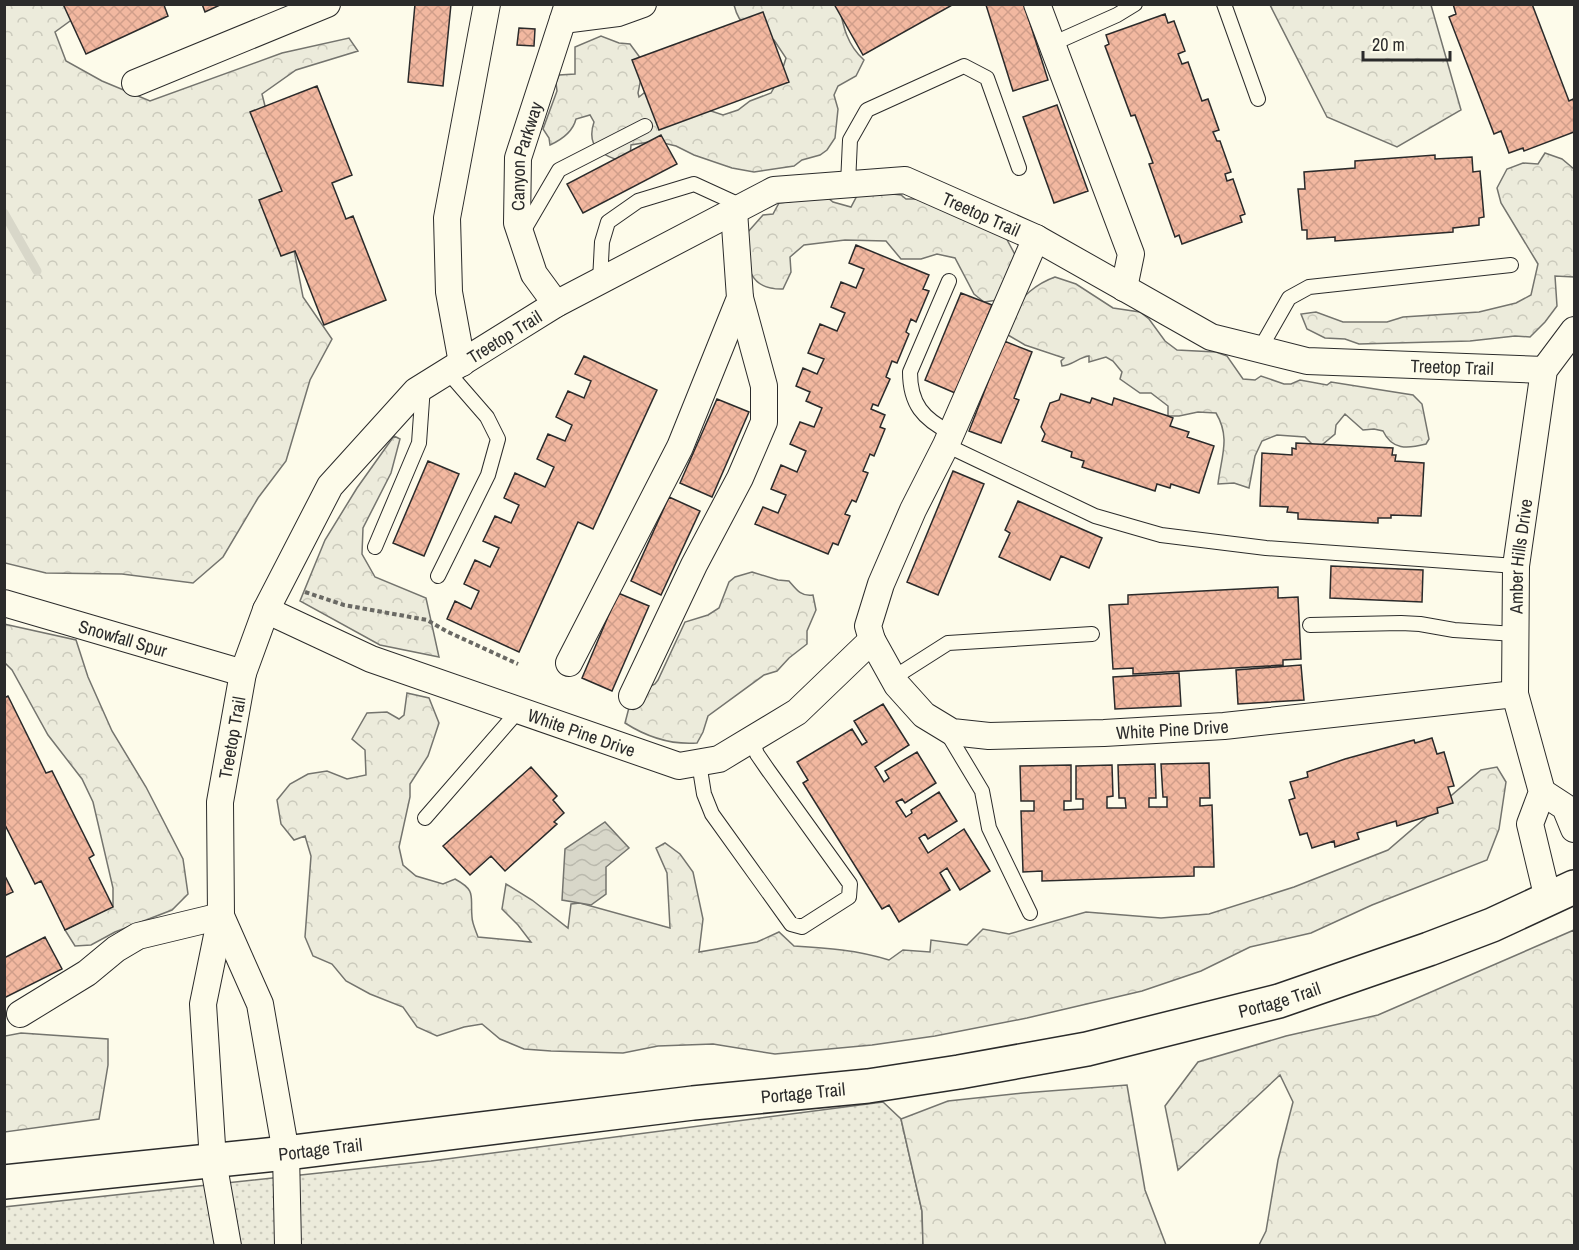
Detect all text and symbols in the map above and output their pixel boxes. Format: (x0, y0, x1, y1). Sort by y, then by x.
scale bar (1363, 24, 1450, 62)
text: 20 m (1372, 32, 1405, 57)
street label: Canyon Parkway (505, 98, 548, 211)
street label: Treetop Trail (938, 186, 1025, 242)
street label: Treetop Trail (462, 304, 546, 369)
street label: Treetop Trail (1410, 352, 1494, 381)
street label: Amber Hills Drive (1503, 497, 1538, 615)
street label: Snowfall Spur (76, 613, 170, 663)
street label: Treetop Trail (212, 694, 251, 781)
street label: White Pine Drive (525, 702, 639, 762)
street label: White Pine Drive (1115, 713, 1230, 745)
street label: Portage Trail (1235, 975, 1324, 1023)
street label: Portage Trail (760, 1076, 846, 1109)
street label: Portage Trail (277, 1131, 364, 1166)

